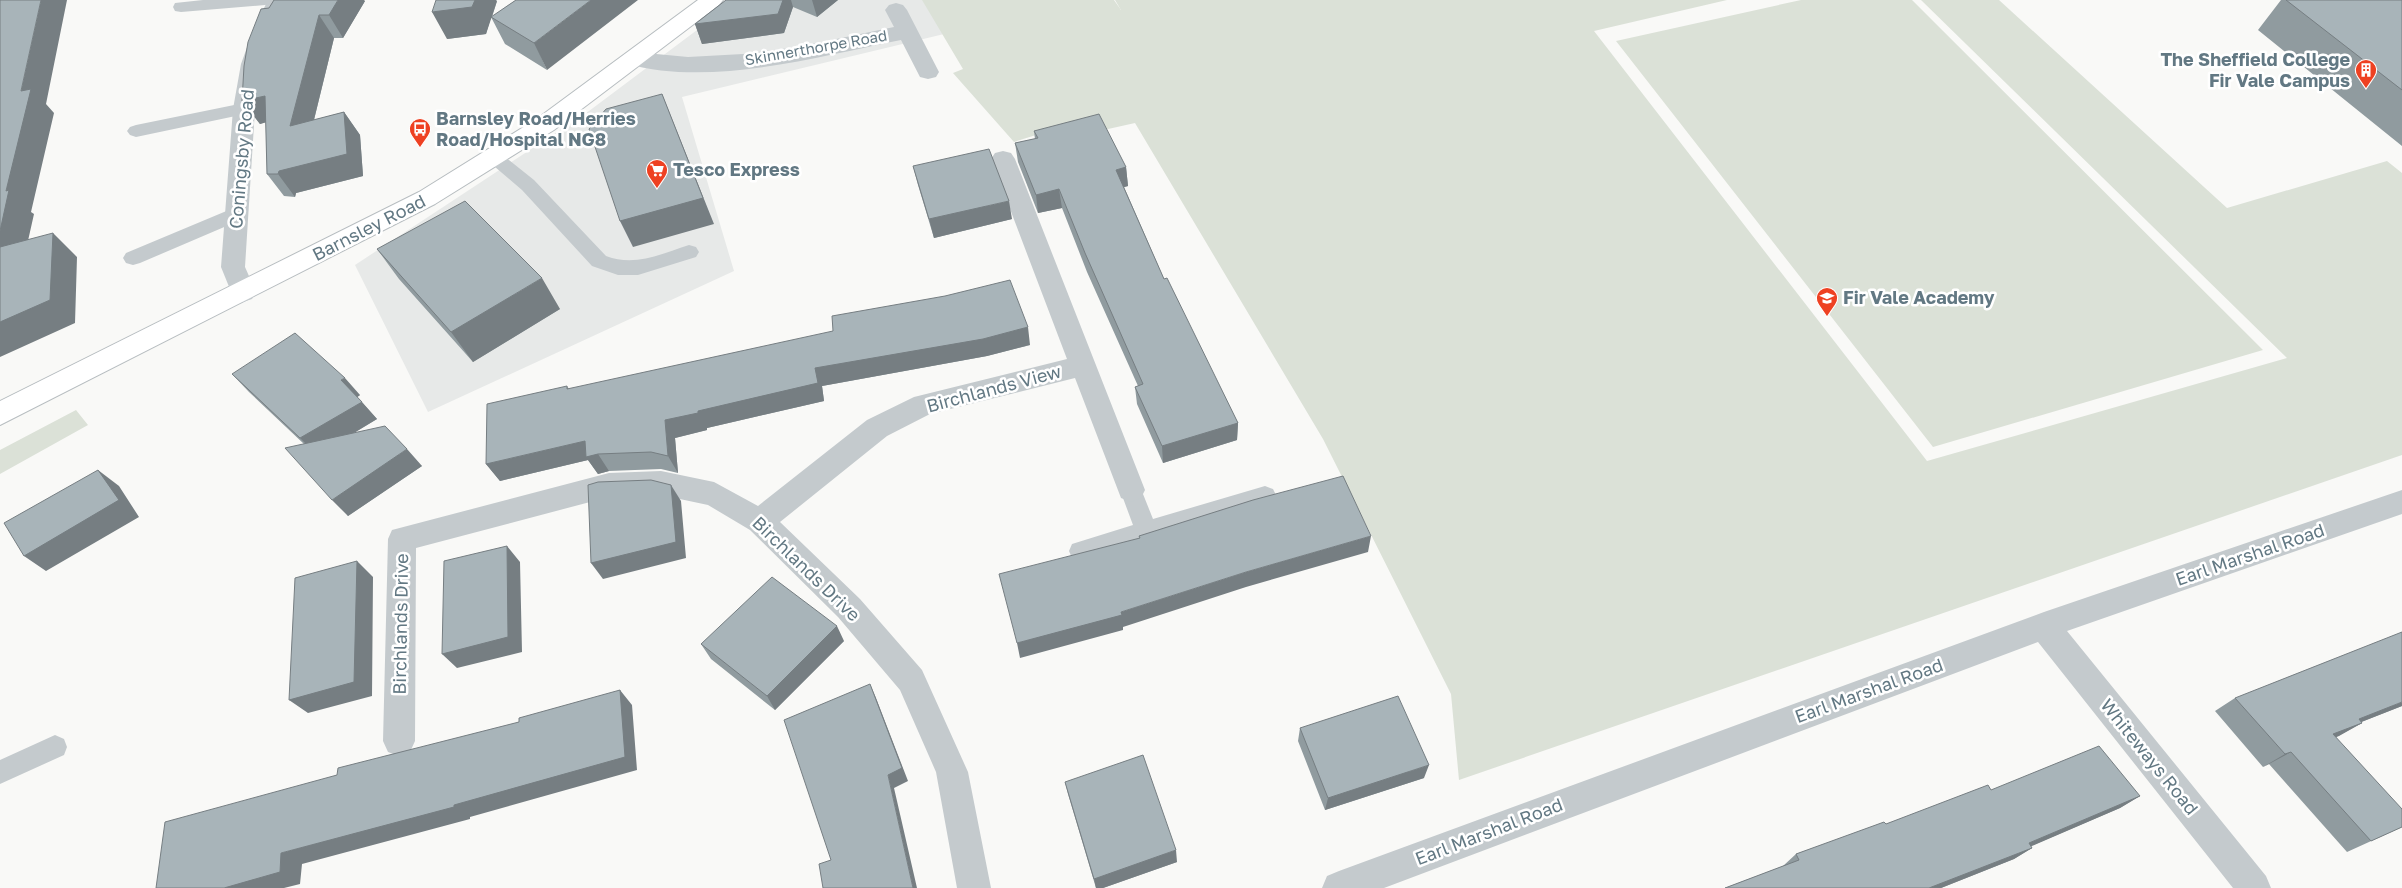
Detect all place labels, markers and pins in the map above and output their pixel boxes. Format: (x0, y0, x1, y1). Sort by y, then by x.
place label: The Sheffield College Fir Vale Campus (2160, 48, 2350, 91)
building icon: The Sheffield College Fir Vale Campus (2354, 58, 2378, 89)
place label: Barnsley Road/Herries Road/Hospital NG8 (436, 107, 636, 150)
bus stop icon: Barnsley Road/Herries Road/Hospital NG8 (408, 117, 432, 148)
supermarket icon: Tesco Express (645, 158, 669, 189)
place label: Tesco Express (673, 158, 800, 180)
school or university icon: Fir Vale Academy (1815, 286, 1839, 317)
place label: Fir Vale Academy (1843, 286, 1995, 308)

